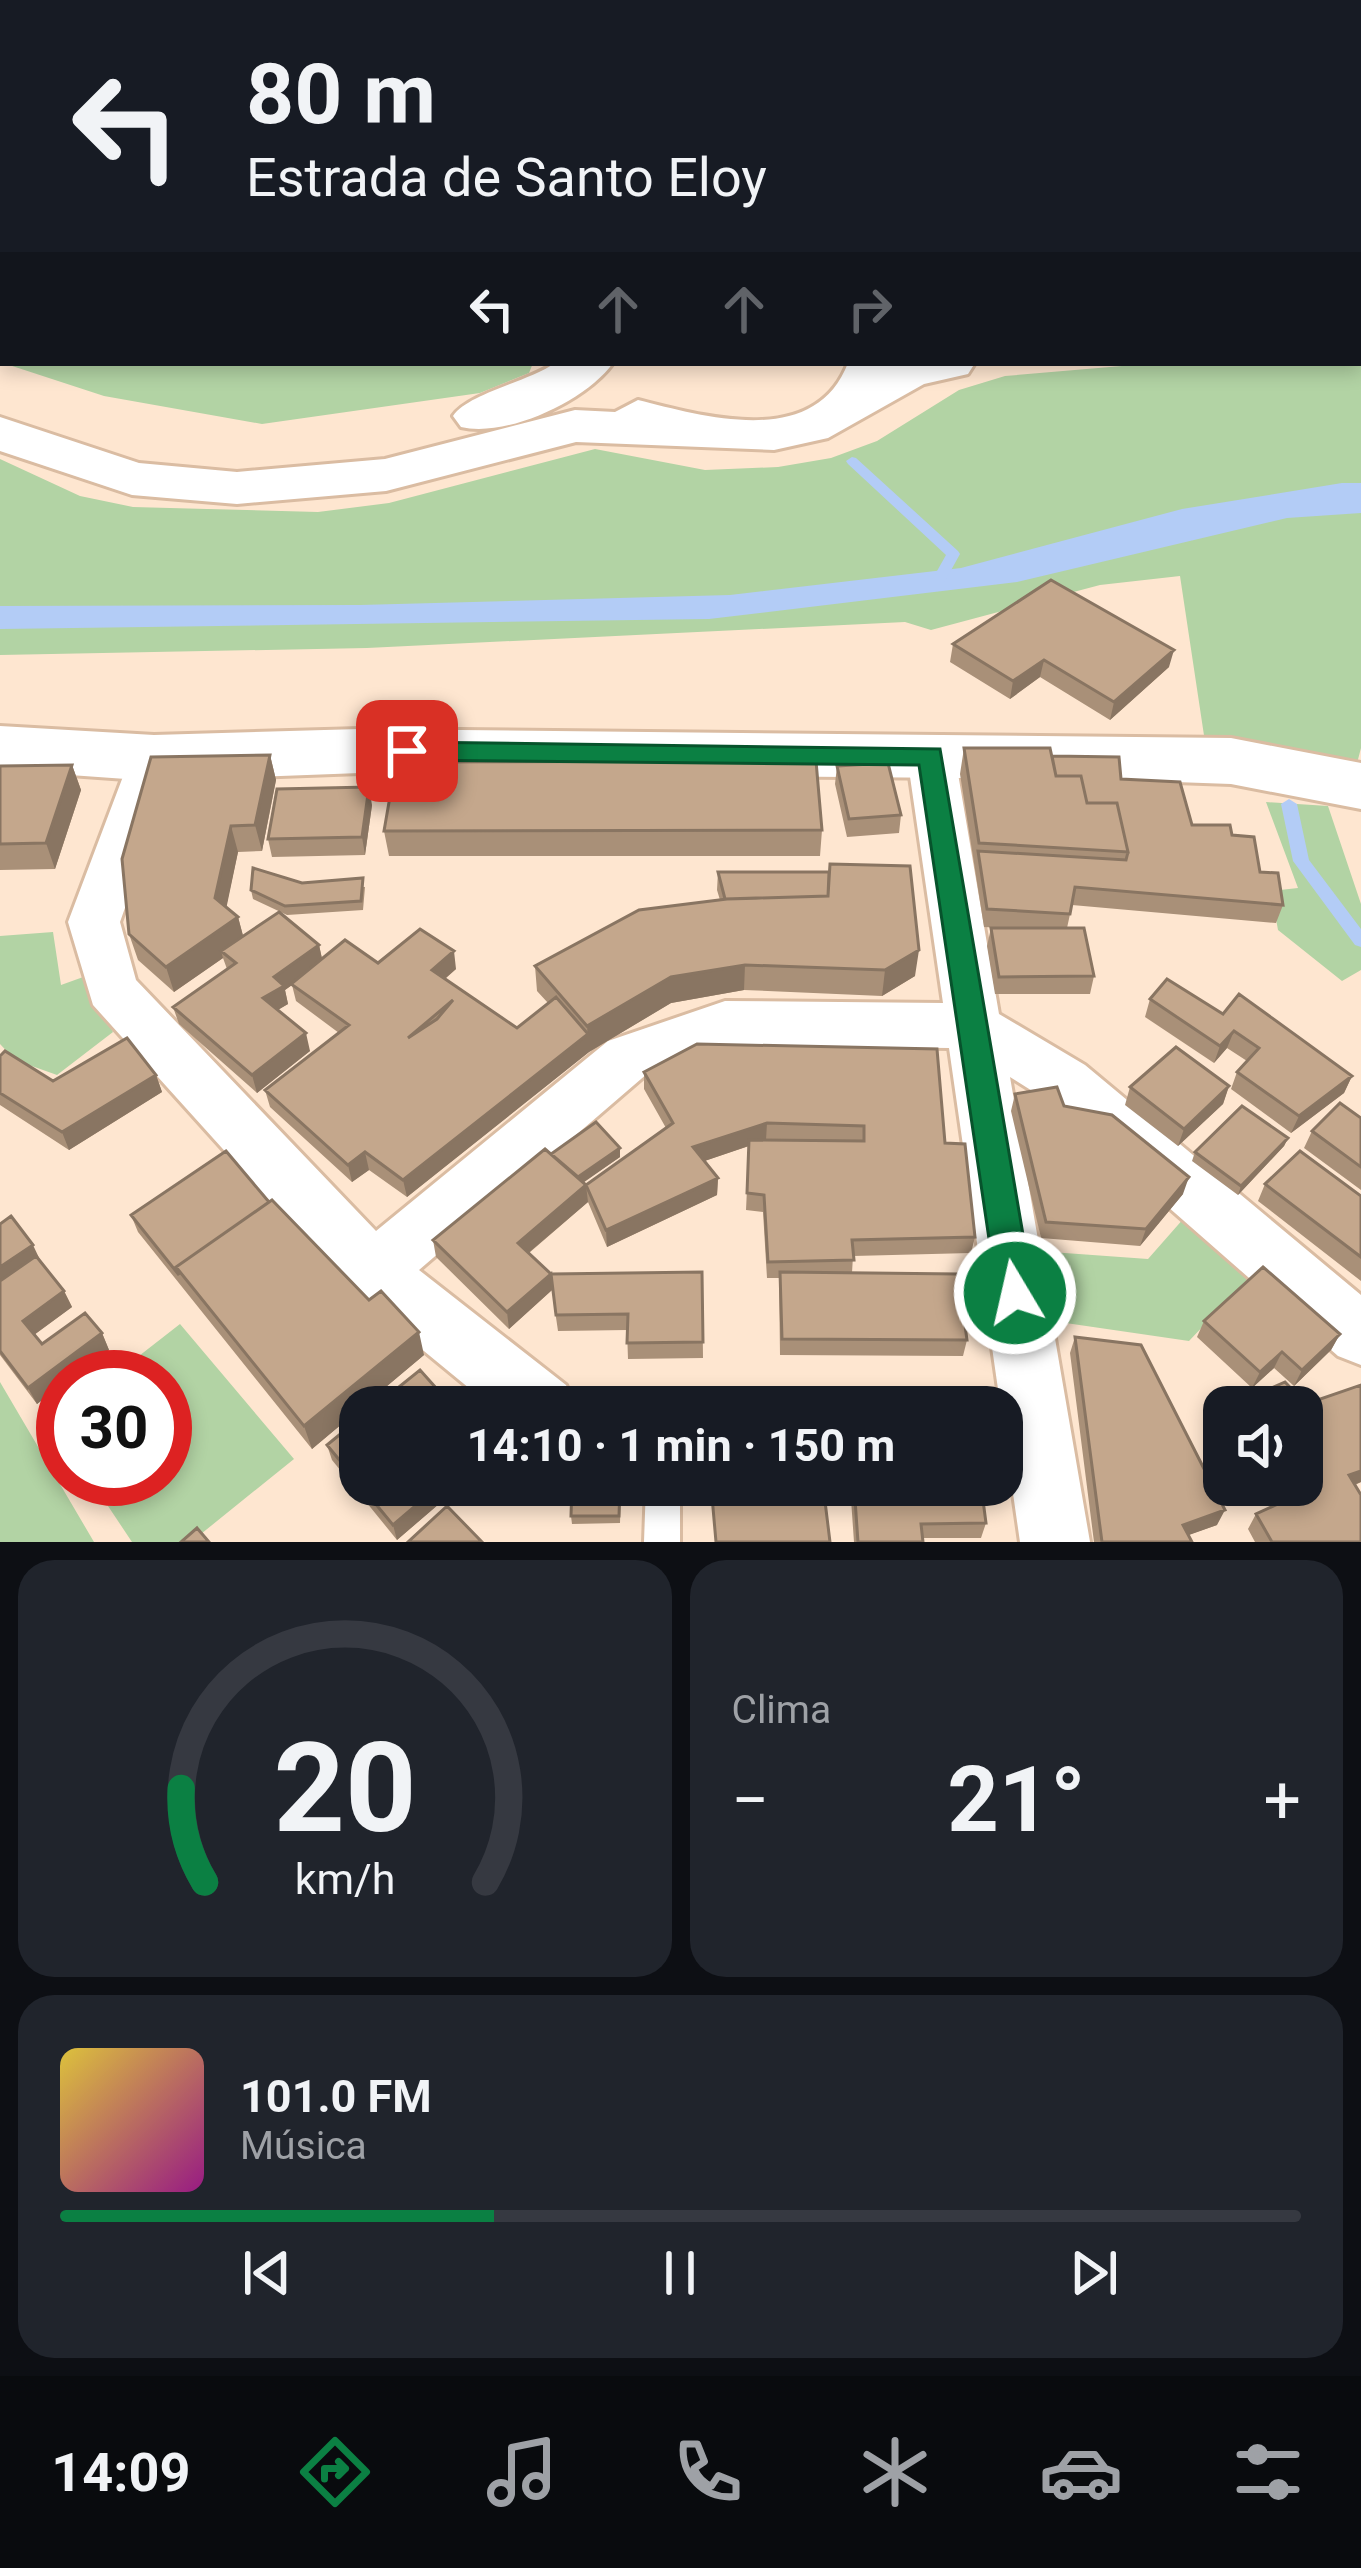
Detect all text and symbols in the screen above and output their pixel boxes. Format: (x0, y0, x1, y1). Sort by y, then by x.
text: 80 m (246, 45, 436, 144)
icon: left (48, 48, 204, 204)
text: Estrada de Santo Eloy (246, 146, 767, 209)
icon: left (459, 276, 525, 342)
icon: ahead (585, 276, 651, 342)
icon: ahead (711, 276, 777, 342)
icon: right (837, 276, 903, 342)
pin (356, 700, 458, 802)
icon: arrive (374, 718, 440, 784)
position arrow (952, 1230, 1078, 1356)
speed limit sign: 30 (36, 1350, 192, 1506)
map controls (1203, 1386, 1323, 1506)
button: sound (1203, 1386, 1323, 1506)
text: 14:10 · 1 min · 150 m (467, 1419, 895, 1472)
text: Clima (732, 1687, 831, 1733)
text: 20 (273, 1715, 416, 1861)
text: 21° (947, 1748, 1086, 1853)
text: − (732, 1762, 769, 1839)
text: + (1264, 1762, 1301, 1839)
text: km/h (294, 1853, 395, 1903)
text: 101.0 FM (240, 2070, 432, 2123)
text: Música (240, 2123, 367, 2169)
icon: previous (234, 2240, 300, 2306)
icon: pause (647, 2240, 713, 2306)
icon: next (1061, 2240, 1127, 2306)
icon: directions (293, 2430, 377, 2514)
icon: music (480, 2430, 564, 2514)
icon: phone (666, 2430, 750, 2514)
icon: climate (853, 2430, 937, 2514)
icon: car (1039, 2430, 1123, 2514)
icon: filters (1226, 2430, 1310, 2514)
text: 14:09 (51, 2441, 190, 2504)

